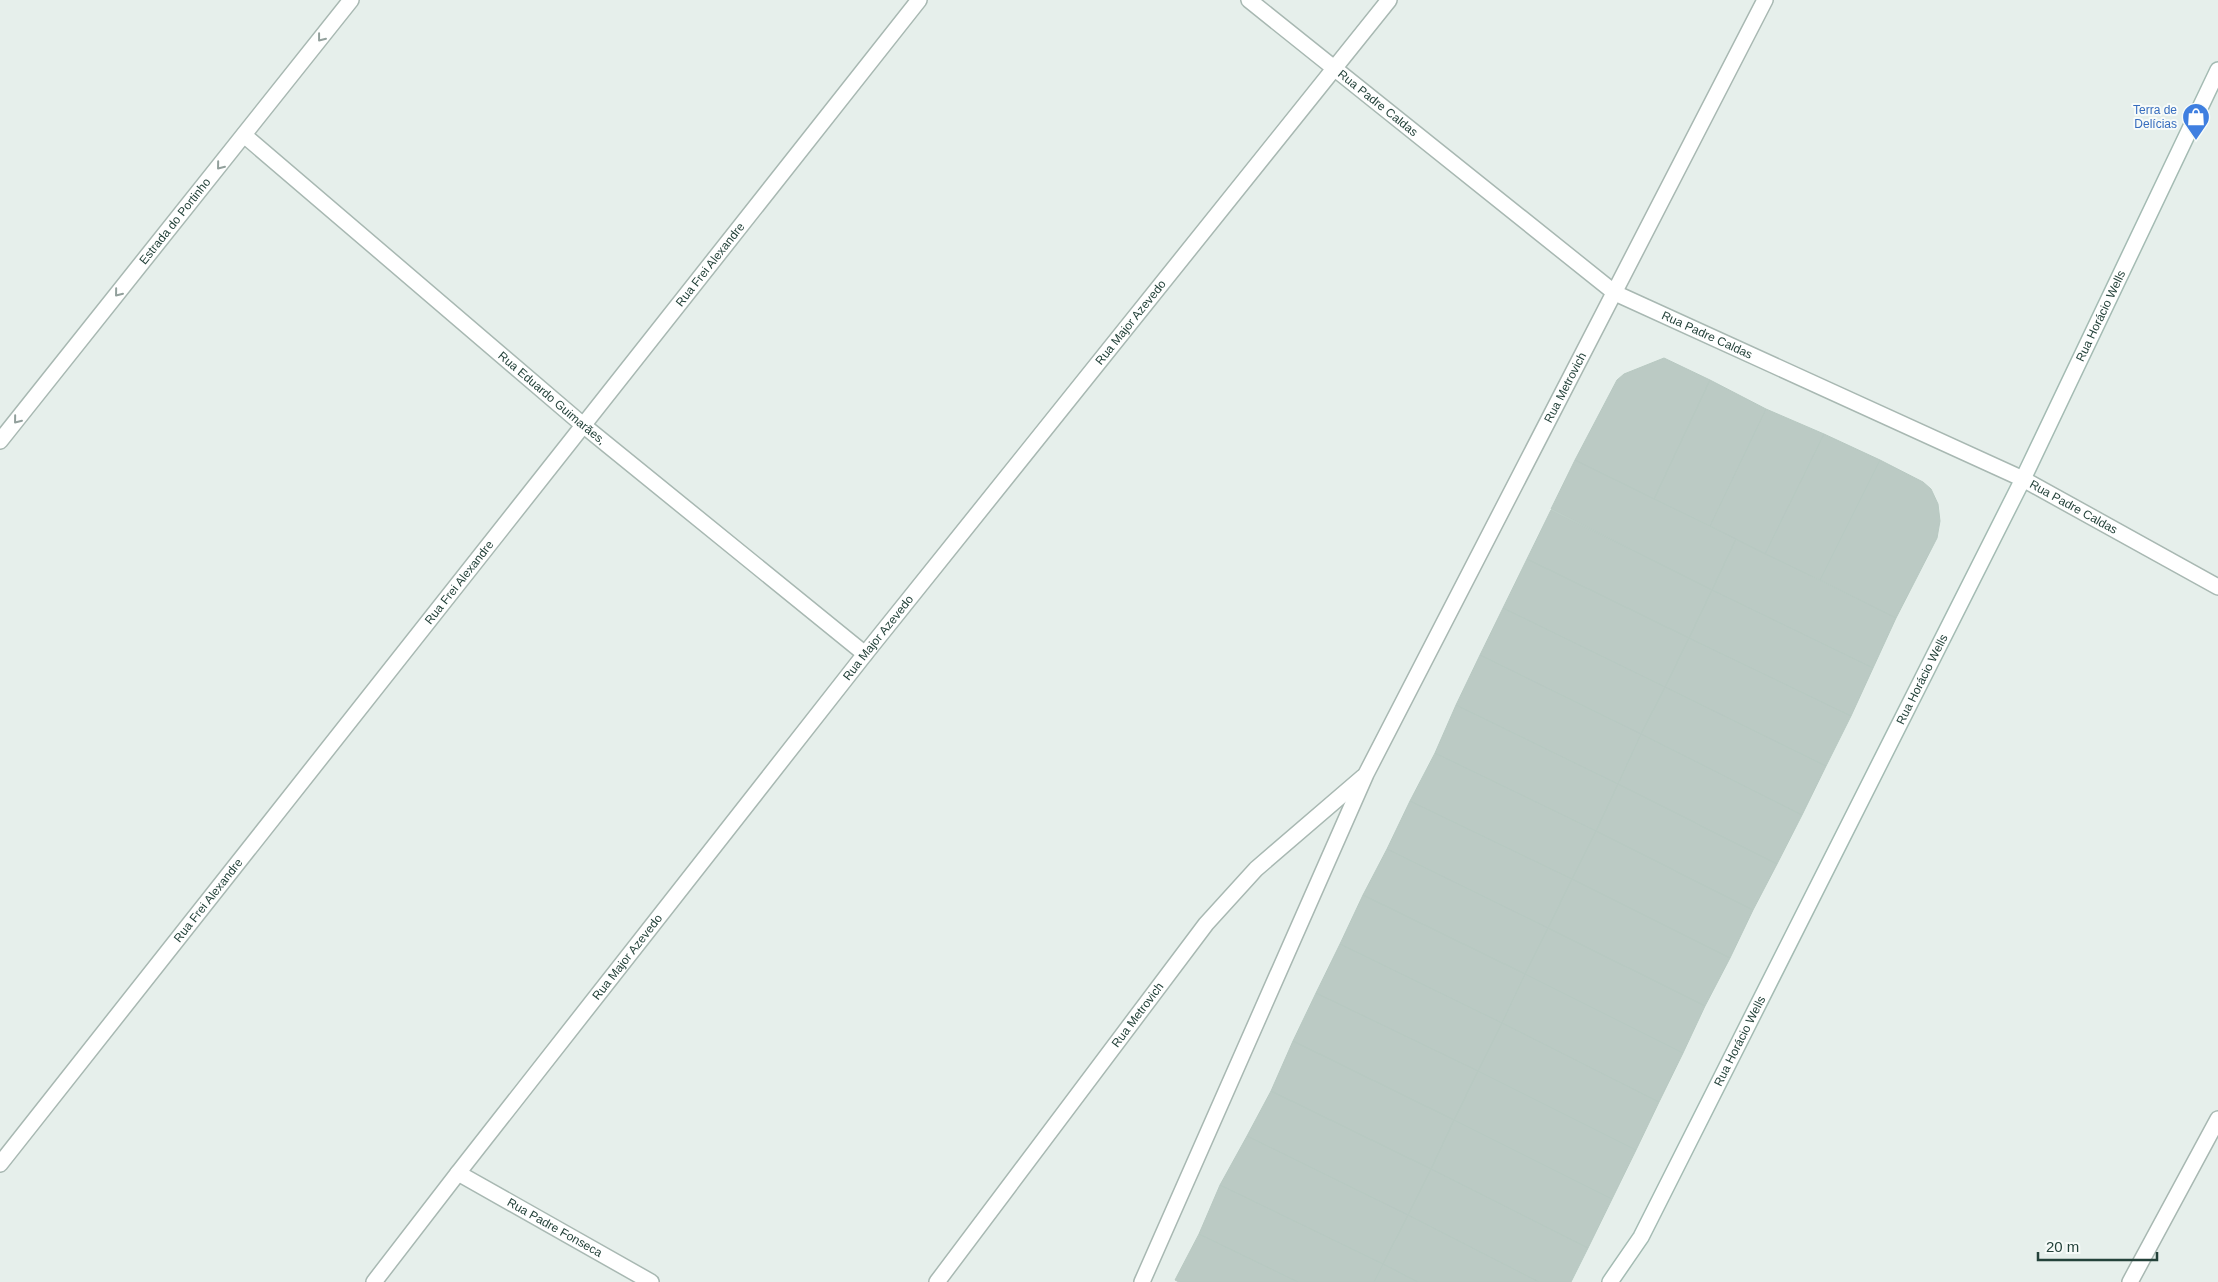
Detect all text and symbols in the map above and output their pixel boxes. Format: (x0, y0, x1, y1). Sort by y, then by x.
one-way arrow (318, 32, 326, 41)
street label: Rua Padre Caldas (1335, 67, 1421, 139)
shop icon: Terra de Delícias (2181, 102, 2211, 141)
place label: Terra de Delícias (2133, 103, 2177, 131)
one-way arrow (217, 160, 225, 169)
street label: Estrada do Portinho (136, 175, 214, 267)
street label: Rua Frei Alexandre (673, 220, 748, 309)
street label: Rua Horácio Wells (2073, 268, 2128, 364)
street label: Rua Major Azevedo (1092, 277, 1169, 368)
one-way arrow (115, 287, 124, 296)
street label: Rua Padre Caldas (1659, 308, 1755, 362)
street label: Rua Eduardo Guimarães, (495, 349, 608, 447)
street label: Rua Metrovich (1541, 350, 1589, 425)
one-way arrow (14, 414, 23, 423)
street label: Rua Padre Caldas (2027, 477, 2120, 537)
street label: Rua Frei Alexandre (422, 537, 497, 627)
street label: Rua Major Azevedo (840, 592, 916, 683)
street label: Rua Horácio Wells (1893, 632, 1951, 727)
street label: Rua Frei Alexandre (171, 855, 246, 945)
street label: Rua Major Azevedo (589, 911, 665, 1003)
street label: Rua Metrovich (1109, 980, 1167, 1050)
street label: Rua Horácio Wells (1711, 994, 1768, 1089)
street label: Rua Padre Fonseca (505, 1195, 605, 1260)
scale bar (2038, 1230, 2157, 1262)
text: 20 m (2046, 1238, 2079, 1255)

